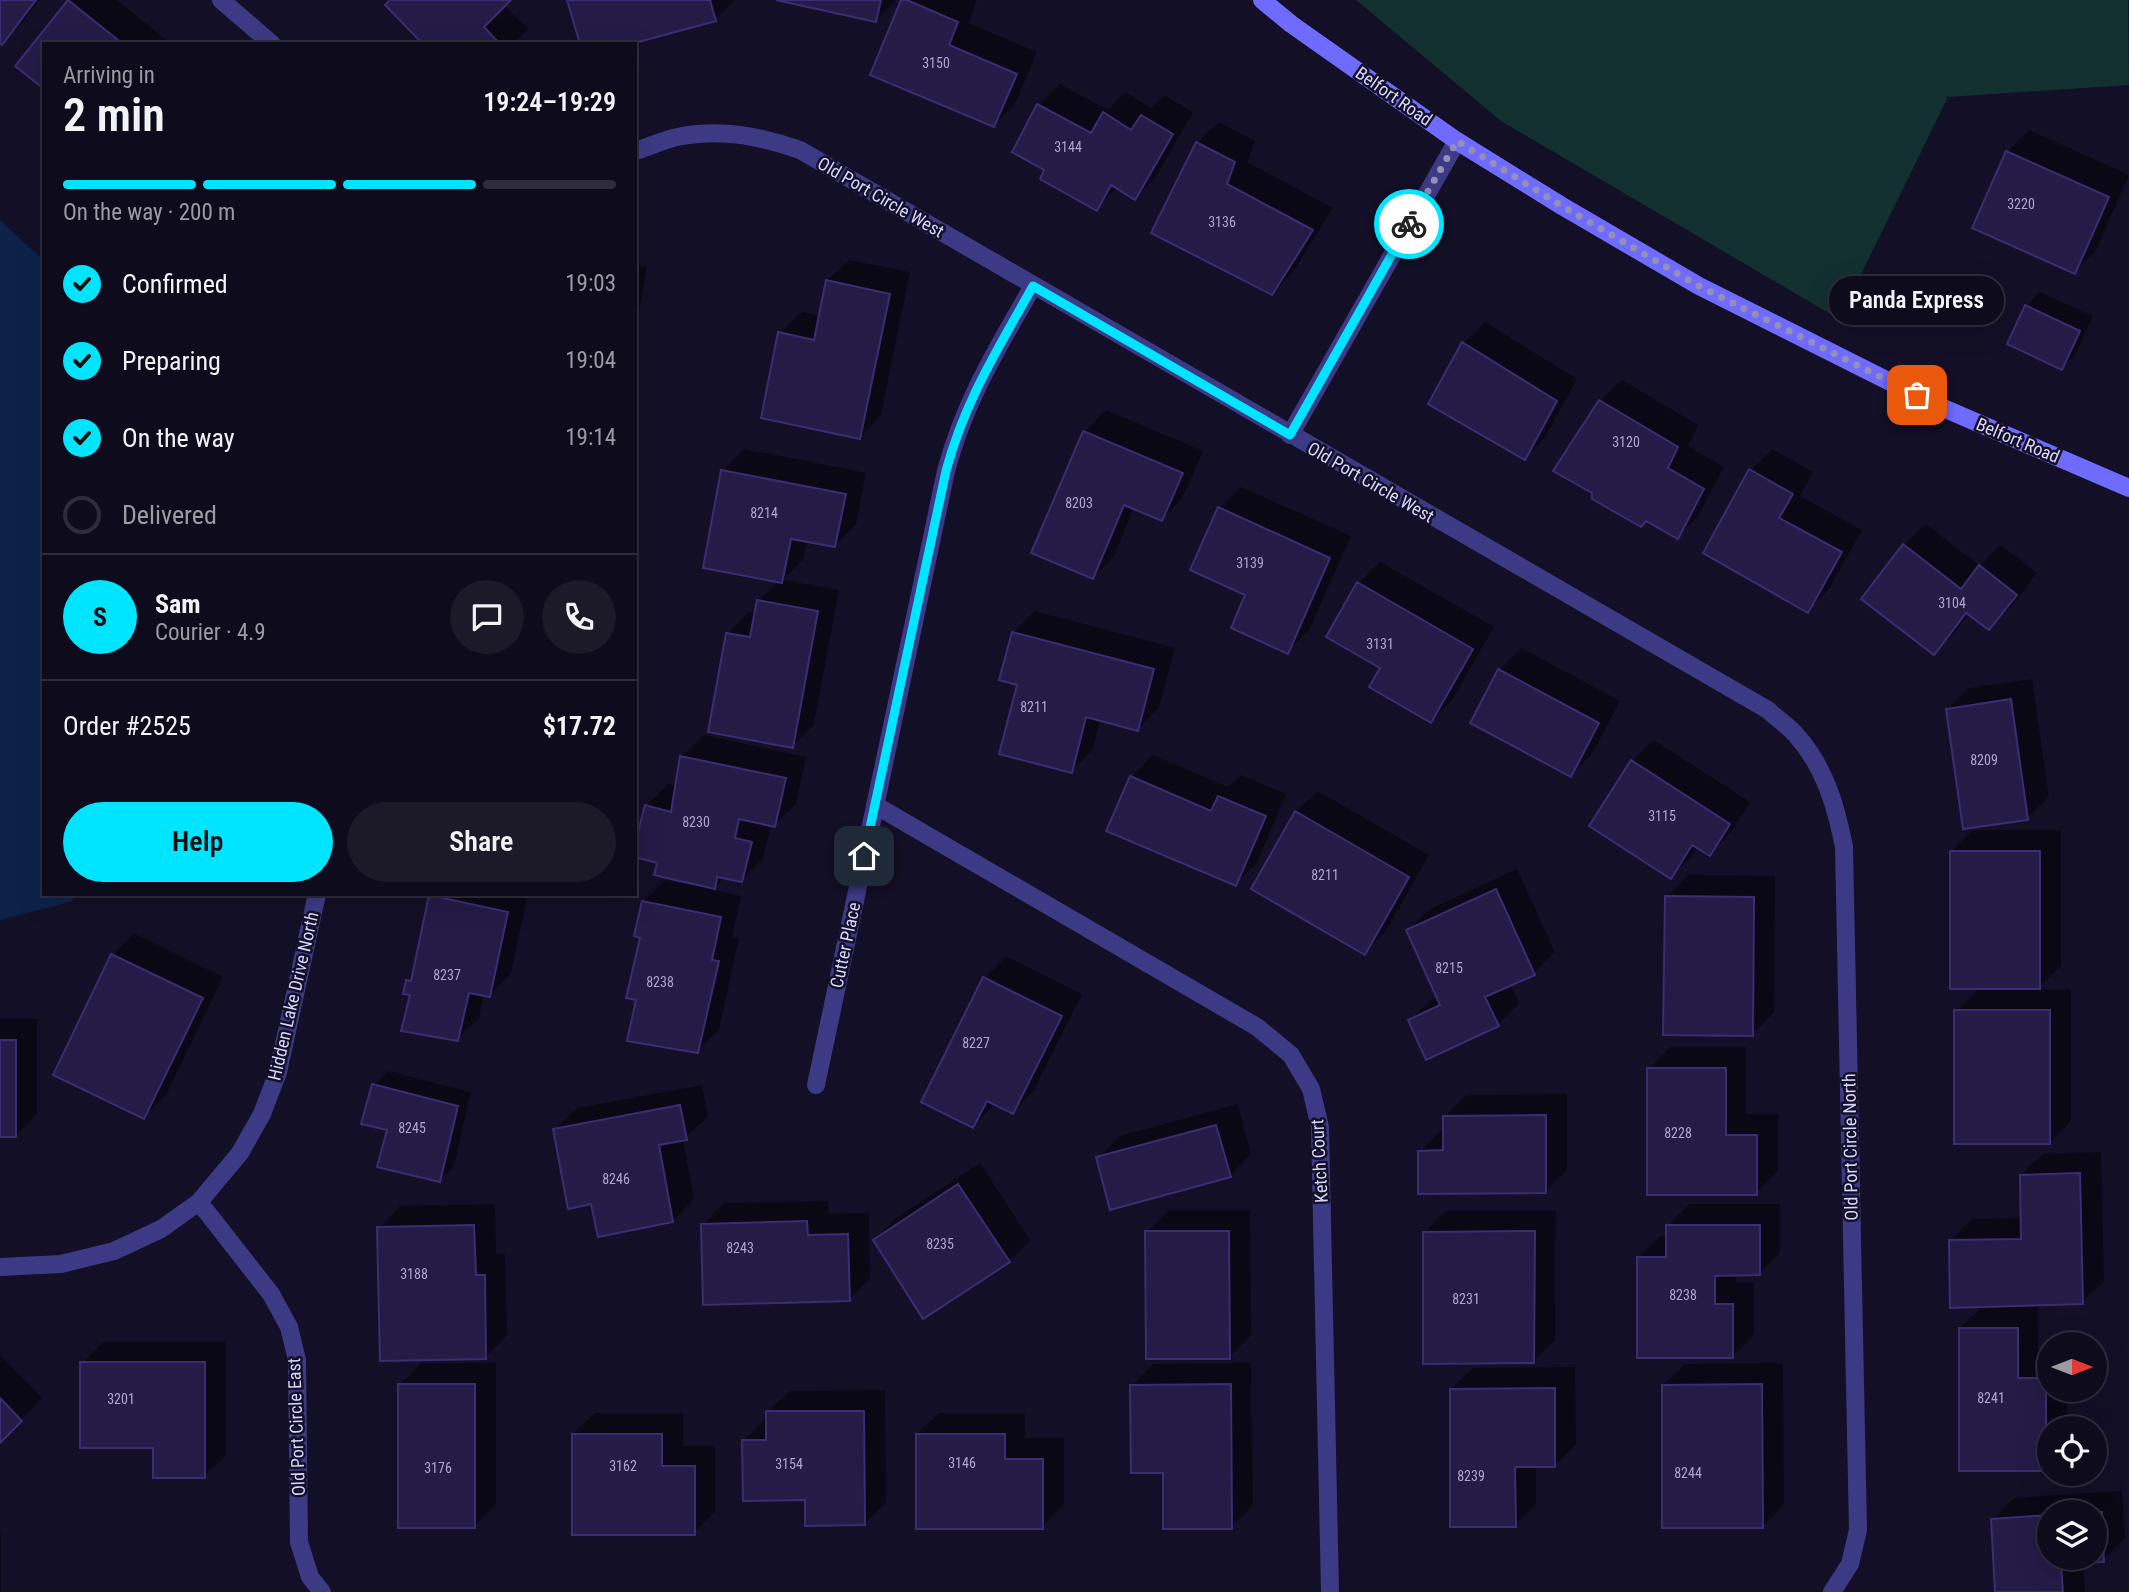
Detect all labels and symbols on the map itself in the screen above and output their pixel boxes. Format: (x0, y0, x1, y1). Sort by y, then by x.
house number: 3150 (922, 55, 950, 71)
street label: Belfort Road (1352, 62, 1436, 130)
house number: 3144 (1054, 139, 1082, 155)
street label: Old Port Circle West (814, 152, 948, 242)
courier (1374, 189, 1444, 259)
house number: 3220 (2007, 196, 2035, 212)
house number: 3136 (1208, 214, 1236, 230)
callout: Panda Express (1829, 276, 2004, 325)
pin (1887, 365, 1947, 425)
street label: Belfort Road (1973, 413, 2063, 467)
house number: 3120 (1612, 434, 1640, 450)
street label: Old Port Circle West (1304, 437, 1438, 527)
house number: 8203 (1065, 495, 1093, 511)
house number: 8214 (750, 505, 778, 521)
house number: 3139 (1236, 555, 1264, 571)
house number: 3104 (1938, 595, 1966, 611)
house number: 3131 (1366, 636, 1394, 652)
house number: 8211 (1020, 699, 1048, 715)
house number: 8209 (1970, 752, 1998, 768)
house number: 3115 (1648, 808, 1676, 824)
house number: 8230 (682, 814, 710, 830)
pin (834, 826, 894, 886)
house number: 8211 (1311, 867, 1339, 883)
street label: Cutter Place (826, 900, 864, 990)
street label: Hidden Lake Drive North (263, 910, 323, 1082)
house number: 8215 (1435, 960, 1463, 976)
house number: 8237 (433, 967, 461, 983)
house number: 8238 (646, 974, 674, 990)
house number: 8227 (962, 1035, 990, 1051)
street label: Old Port Circle North (1838, 1073, 1862, 1221)
street label: Ketch Court (1306, 1119, 1332, 1203)
house number: 8245 (398, 1120, 426, 1136)
house number: 8228 (1664, 1125, 1692, 1141)
house number: 8246 (602, 1171, 630, 1187)
house number: 8235 (926, 1236, 954, 1252)
house number: 8243 (726, 1240, 754, 1256)
house number: 3188 (400, 1266, 428, 1282)
house number: 8238 (1669, 1287, 1697, 1303)
house number: 8231 (1452, 1291, 1480, 1307)
north arrow (2037, 1332, 2107, 1402)
street label: Old Port Circle East (283, 1358, 309, 1496)
house number: 8241 (1977, 1390, 2005, 1406)
house number: 3201 (107, 1391, 135, 1407)
house number: 3146 (948, 1455, 976, 1471)
house number: 3154 (775, 1456, 803, 1472)
house number: 3162 (609, 1458, 637, 1474)
house number: 3176 (424, 1460, 452, 1476)
house number: 8244 (1674, 1465, 1702, 1481)
house number: 8239 (1457, 1468, 1485, 1484)

